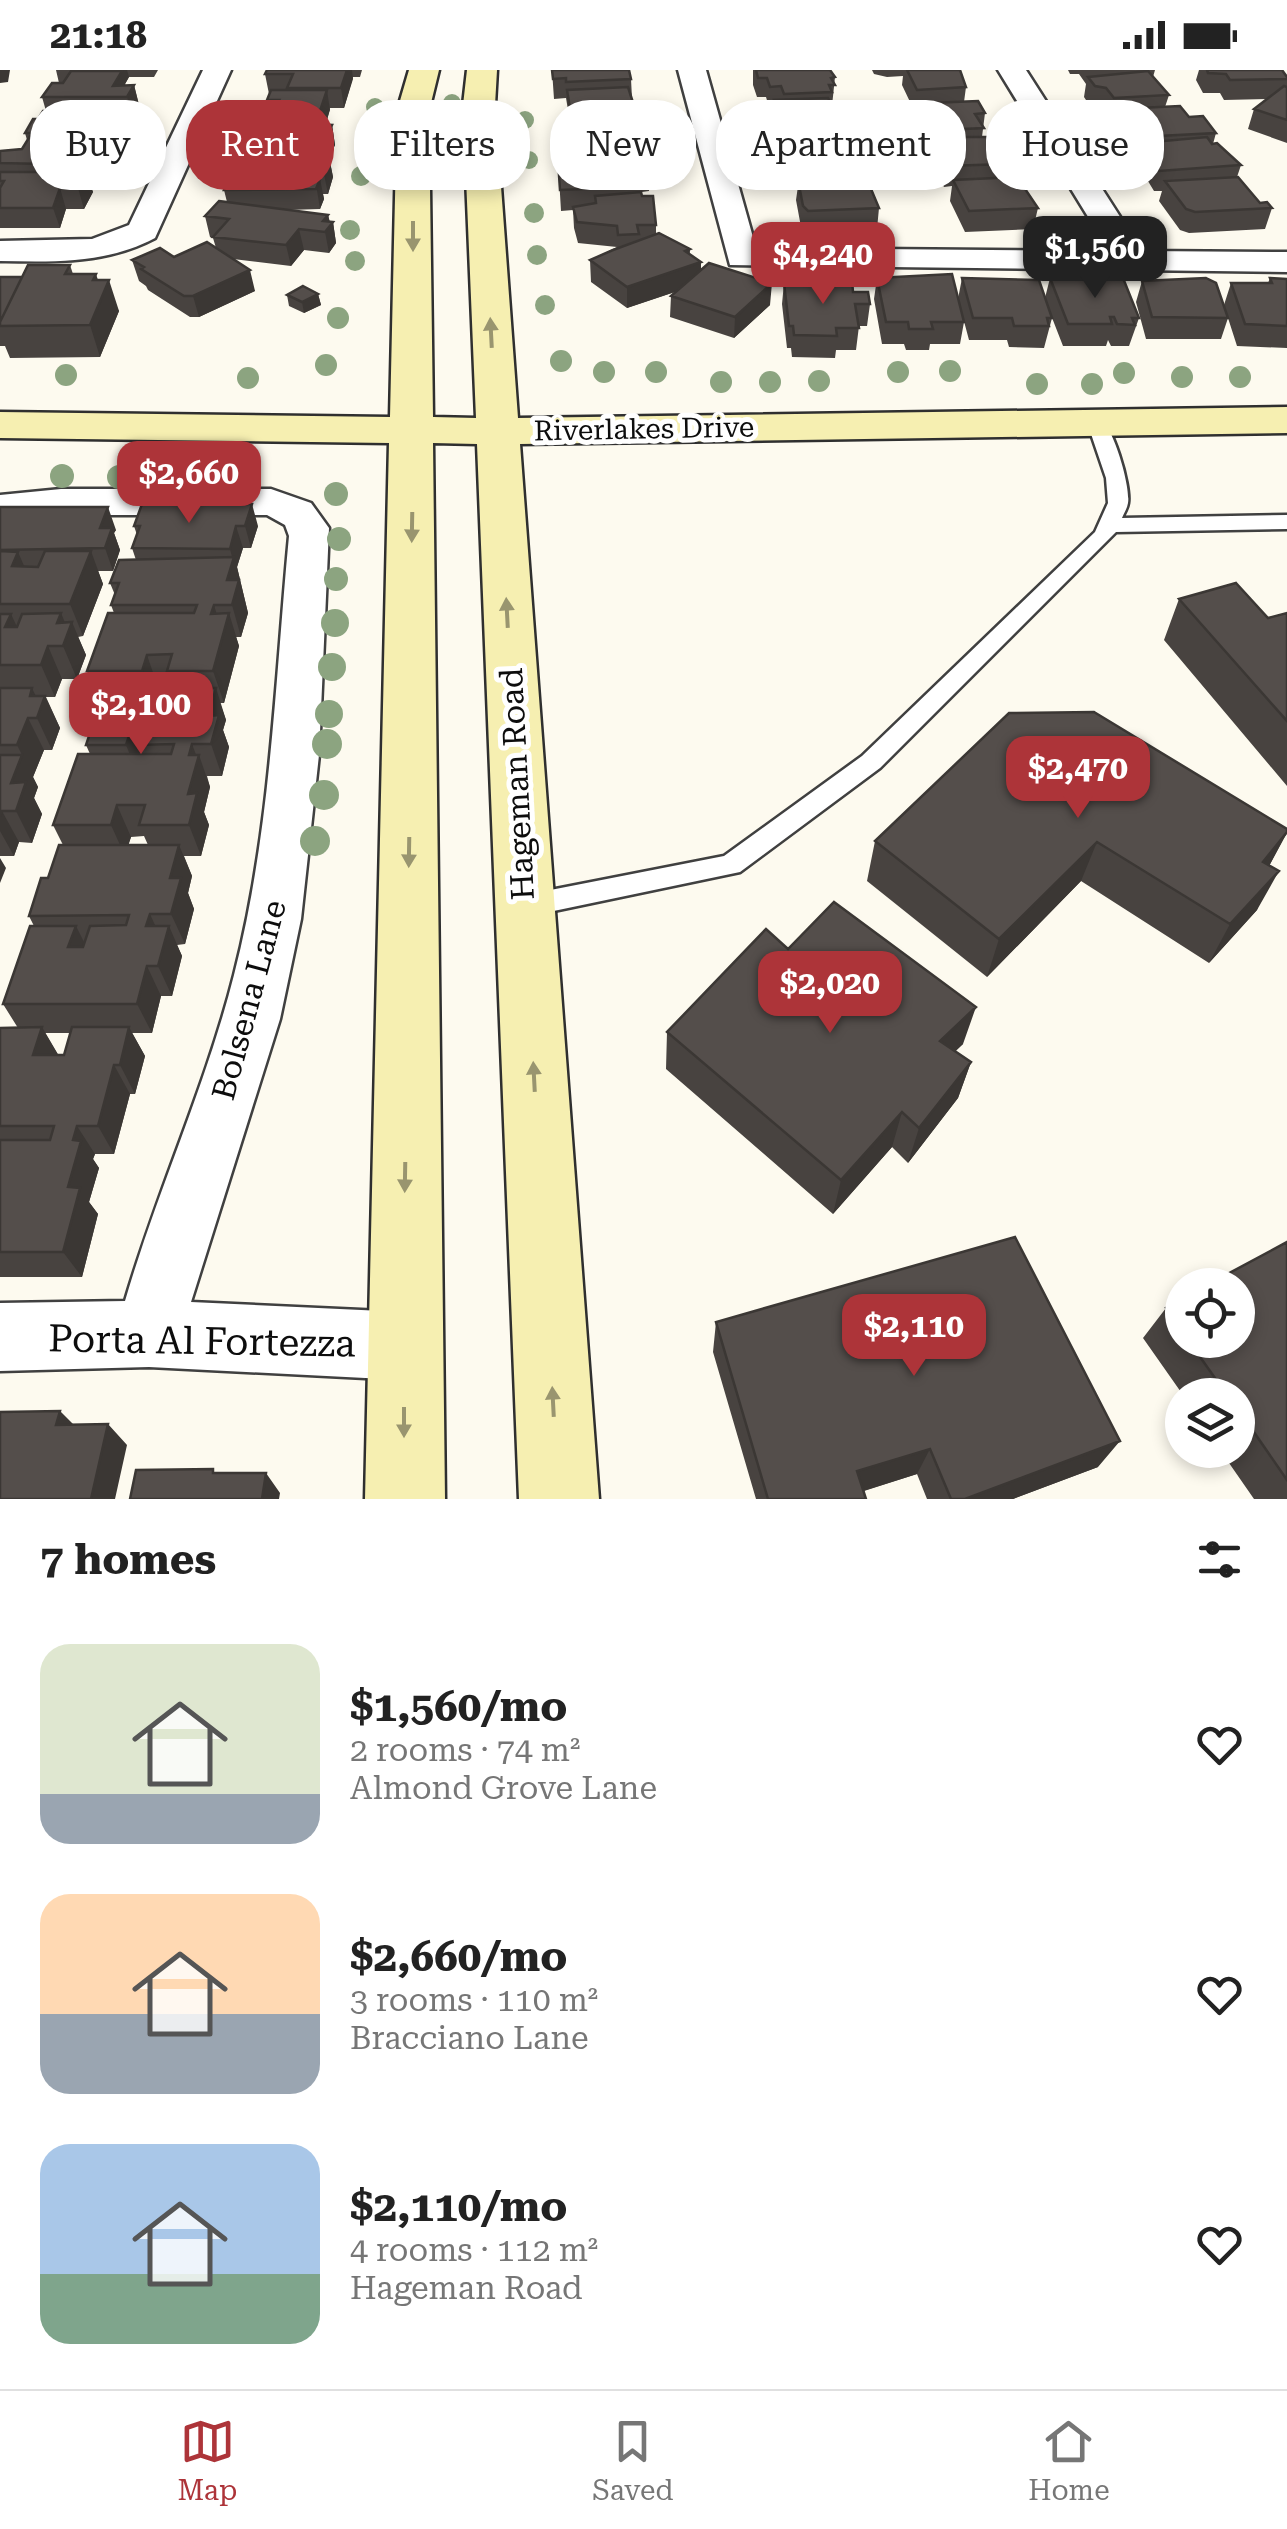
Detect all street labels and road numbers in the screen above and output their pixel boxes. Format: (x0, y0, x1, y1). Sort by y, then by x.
street label: Riverlakes Drive (533, 411, 755, 447)
street label: Hageman Road (492, 667, 542, 901)
street label: Bolsena Lane (204, 896, 294, 1104)
street label: Porta Al Fortezza (48, 1316, 356, 1366)

